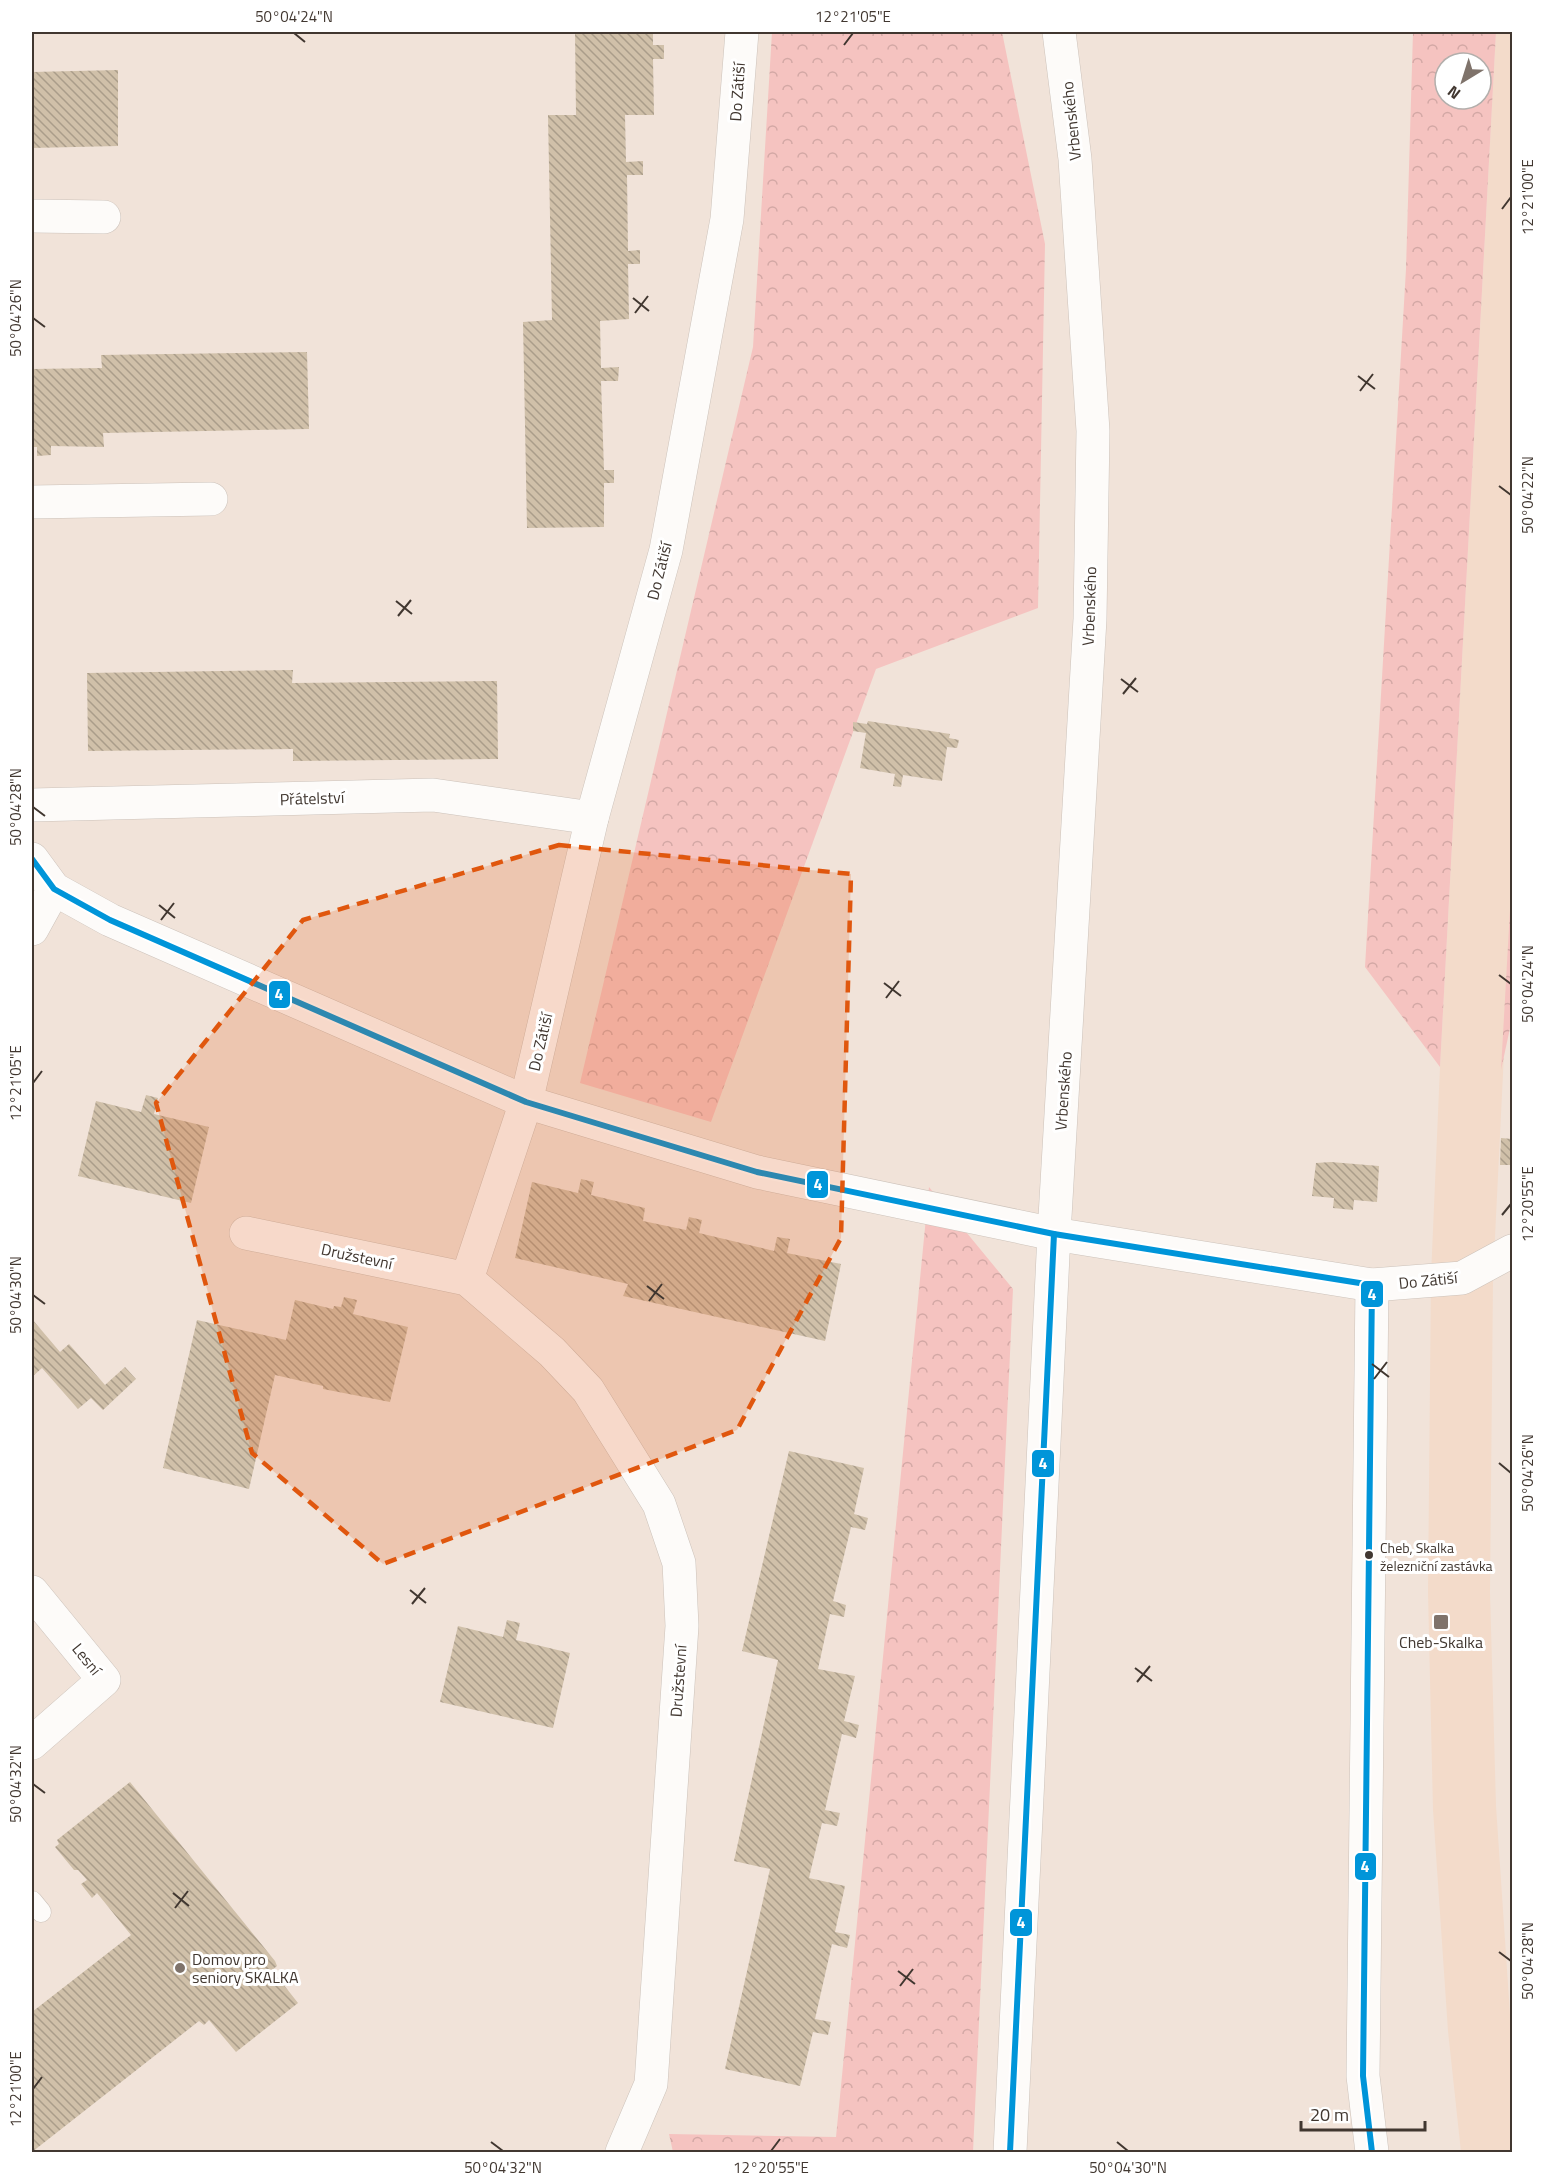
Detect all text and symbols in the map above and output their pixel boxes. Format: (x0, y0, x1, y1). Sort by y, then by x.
text: 50°04'24"N (255, 5, 333, 28)
text: 12°21'05"E (815, 5, 891, 28)
north arrow (1433, 51, 1493, 111)
street label: Do Zátiší (723, 60, 751, 122)
street label: Vrbenského (1055, 80, 1087, 162)
text: N (1442, 80, 1466, 106)
text: 12°21'00"E (1516, 159, 1539, 235)
text: 50°04'26"N (4, 279, 27, 357)
text: 50°04'22"N (1516, 456, 1539, 534)
street label: Do Zátiší (640, 538, 678, 603)
street label: Vrbenského (1076, 566, 1102, 646)
text: 50°04'28"N (4, 768, 27, 846)
street label: Přátelství (279, 785, 346, 811)
text: 50°04'24"N (1516, 945, 1539, 1023)
line badge: 4 (268, 980, 291, 1009)
text: 4 (275, 982, 284, 1006)
street label: Do Zátiší (522, 1009, 559, 1073)
text: 12°21'05"E (4, 1045, 27, 1121)
street label: Vrbenského (1048, 1050, 1078, 1132)
text: 12°20'55"E (1516, 1166, 1539, 1242)
line badge: 4 (806, 1170, 829, 1199)
text: 4 (814, 1172, 823, 1196)
street label: Družstevní (319, 1237, 396, 1276)
text: 50°04'30"N (4, 1256, 27, 1334)
street label: Do Zátiší (1397, 1265, 1460, 1295)
line badge: 4 (1360, 1280, 1384, 1308)
text: 4 (1368, 1282, 1377, 1306)
text: 50°04'26"N (1516, 1434, 1539, 1512)
line badge: 4 (1031, 1449, 1055, 1478)
text: 4 (1039, 1451, 1048, 1475)
place label: Cheb, Skalka železniční zastávka (1380, 1537, 1493, 1576)
marker: Cheb, Skalka železniční zastávka (1363, 1549, 1375, 1561)
marker: Cheb-Skalka (1432, 1613, 1450, 1631)
place label: Cheb-Skalka (1399, 1630, 1483, 1654)
street label: Lesní (67, 1638, 108, 1681)
street label: Družstevní (664, 1643, 693, 1718)
text: 50°04'32"N (4, 1745, 27, 1823)
line badge: 4 (1354, 1852, 1377, 1881)
text: 4 (1361, 1854, 1370, 1878)
line badge: 4 (1009, 1908, 1033, 1937)
text: 4 (1017, 1910, 1026, 1934)
text: 50°04'28"N (1516, 1922, 1539, 2000)
place label: Domov pro seniory SKALKA (192, 1947, 299, 1989)
marker: Domov pro seniory SKALKA (173, 1961, 187, 1975)
text: 12°21'00"E (4, 2051, 27, 2127)
scale bar (1301, 2094, 1426, 2132)
text: 20 m (1310, 2101, 1349, 2128)
text: 50°04'32"N (464, 2156, 542, 2179)
text: 12°20'55"E (733, 2156, 809, 2179)
text: 50°04'30"N (1089, 2156, 1167, 2179)

